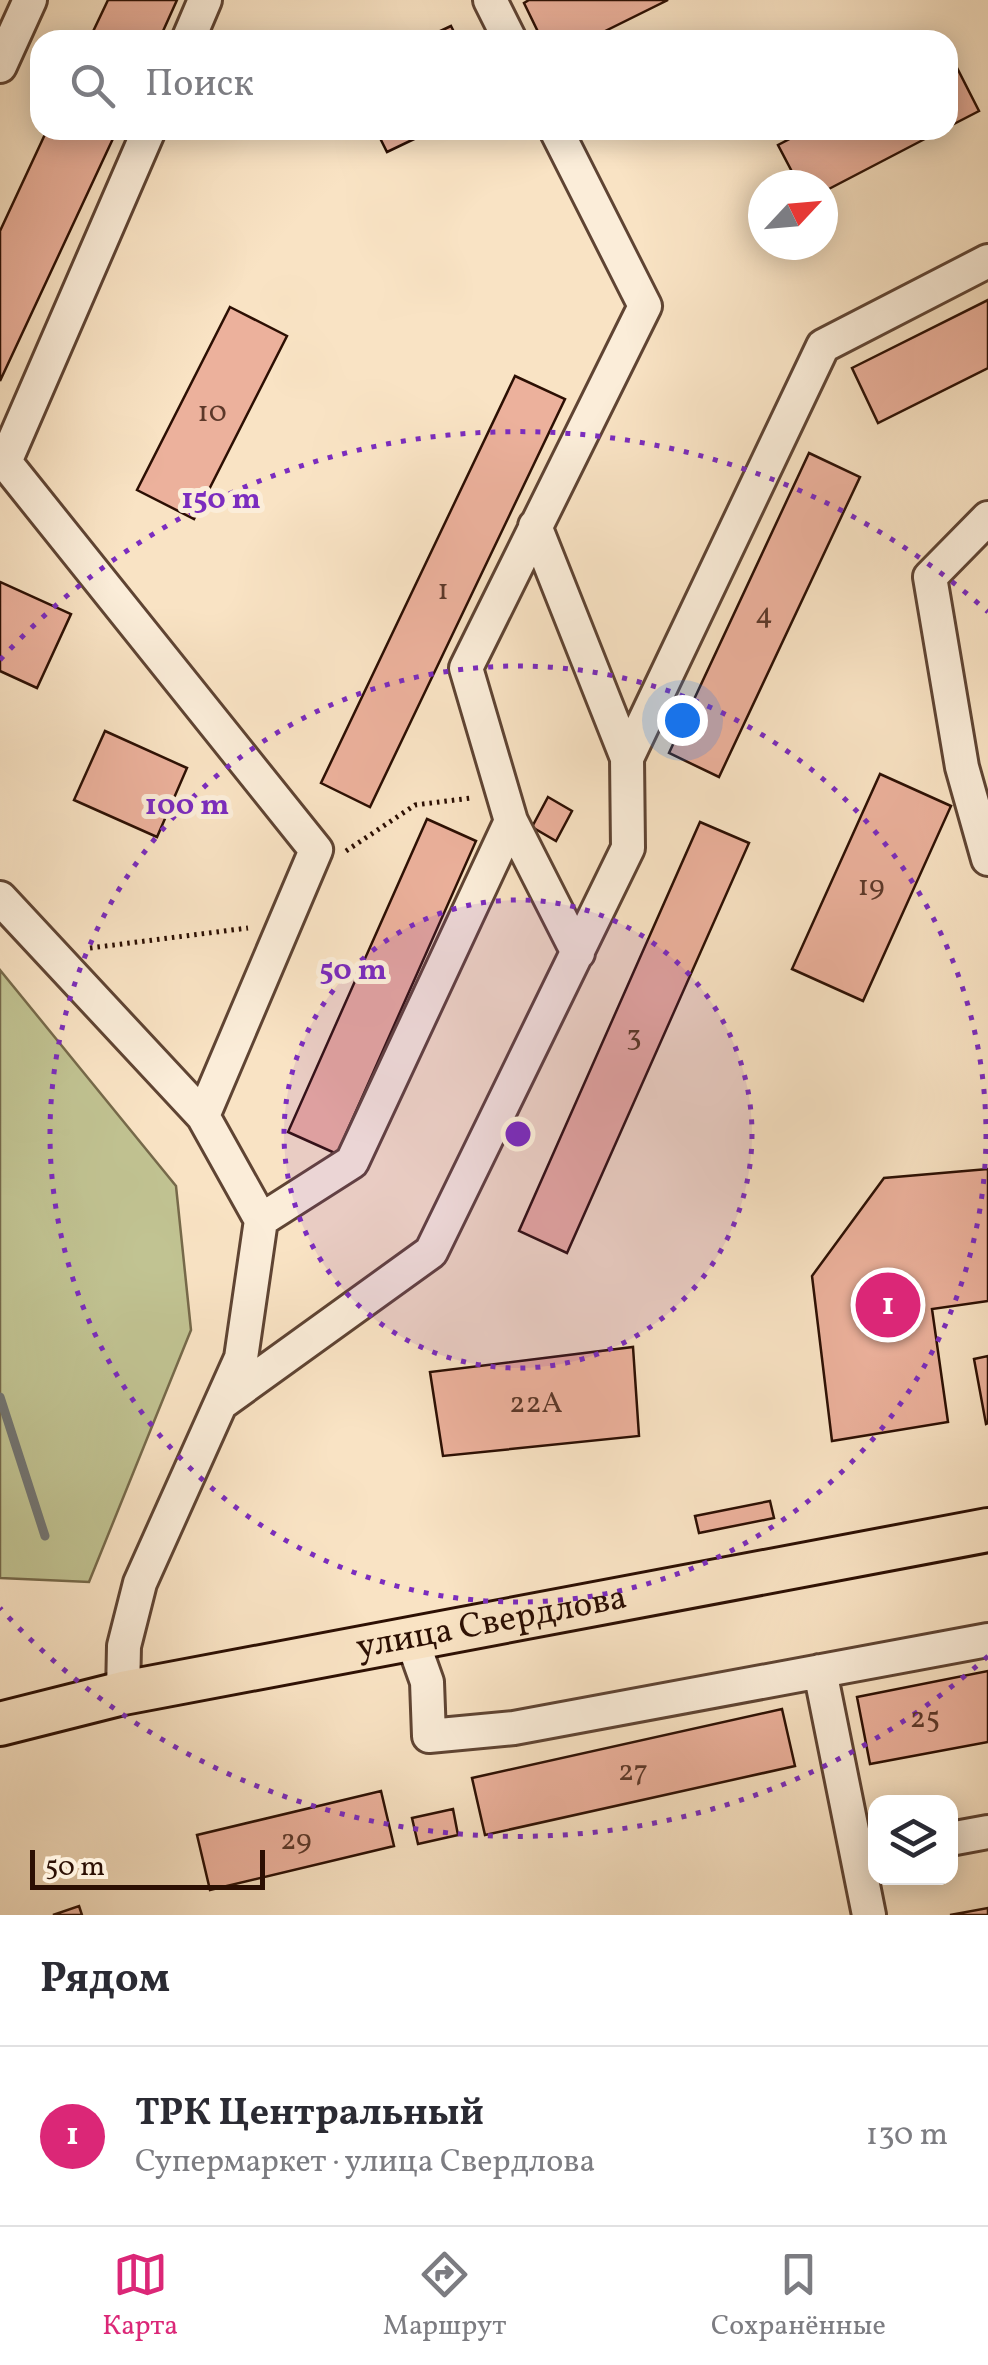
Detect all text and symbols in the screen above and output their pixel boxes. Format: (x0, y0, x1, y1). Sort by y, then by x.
search box (30, 30, 958, 140)
icon: search (65, 58, 120, 113)
text: Поиск (145, 59, 254, 112)
north arrow (748, 170, 838, 260)
house number: 10 (197, 392, 227, 434)
text: 150 m (181, 479, 261, 521)
house number: 1 (437, 570, 449, 612)
house number: 4 (755, 594, 773, 636)
your location (657, 695, 708, 746)
text: 100 m (145, 785, 229, 827)
house number: 19 (857, 866, 885, 908)
text: 50 m (319, 950, 387, 992)
house number: 3 (626, 1016, 642, 1058)
centre of rings (500, 1116, 536, 1152)
pin: 1 (856, 1268, 920, 1342)
house number: 22А (509, 1383, 563, 1425)
street label: улица Свердлова (352, 1575, 631, 1673)
house number: 25 (910, 1698, 940, 1740)
house number: 27 (618, 1751, 648, 1793)
map controls (868, 1795, 958, 1885)
button: layers (868, 1795, 958, 1885)
house number: 29 (280, 1820, 312, 1862)
scale bar (30, 1845, 265, 1890)
text: 50 m (45, 1848, 105, 1887)
text: Рядом (40, 1951, 170, 2010)
text: ТРК Центральный (135, 2088, 484, 2141)
text: 1 (66, 2114, 79, 2158)
text: 130 m (866, 2114, 948, 2158)
text: Супермаркет · улица Свердлова (135, 2141, 595, 2185)
tab: Карта (102, 2247, 178, 2346)
tab: Маршрут (383, 2247, 506, 2346)
tab: Сохранённые (711, 2247, 886, 2346)

